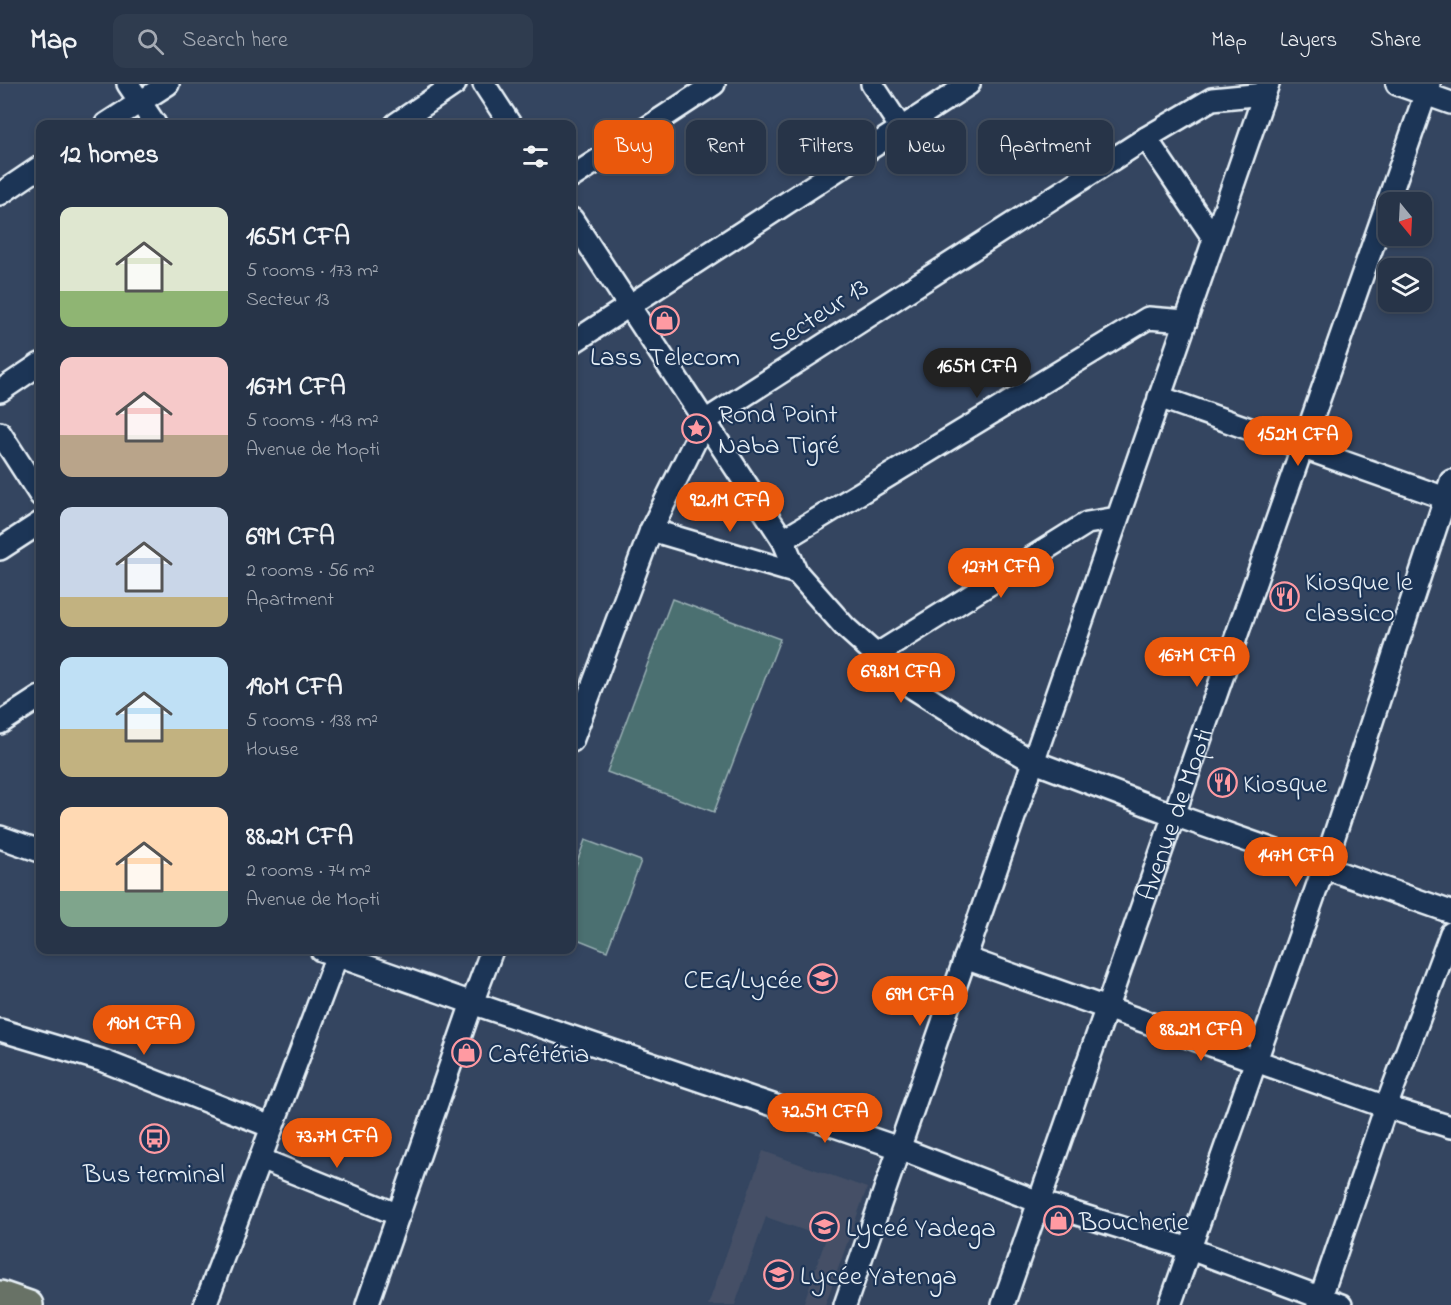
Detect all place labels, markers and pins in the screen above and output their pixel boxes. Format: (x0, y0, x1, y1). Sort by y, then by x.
shop icon: Lass Telecom (649, 305, 681, 337)
place label: Lass Telecom (590, 339, 740, 378)
pin: 165M CFA (915, 348, 1039, 399)
place label: Rond Point Naba Tigré (718, 396, 840, 466)
place icon: Rond Point Naba Tigré (681, 413, 713, 445)
pin: 152M CFA (1236, 416, 1360, 467)
pin: 92.1M CFA (661, 482, 799, 533)
pin: 127M CFA (939, 548, 1063, 599)
place label: Kiosque le classico (1305, 564, 1414, 634)
restaurant icon: Kiosque le classico (1268, 581, 1300, 613)
pin: 167M CFA (1135, 637, 1259, 688)
pin: 69.8M CFA (832, 653, 970, 704)
place label: Kiosque (1243, 766, 1328, 805)
restaurant icon: Kiosque (1206, 767, 1238, 799)
pin: 147M CFA (1234, 837, 1358, 888)
place label: CEG/Lycée (684, 962, 803, 1001)
school or university icon: CEG/Lycée (807, 963, 839, 995)
pin: 69M CFA (865, 976, 975, 1027)
pin: 190M CFA (82, 1005, 206, 1056)
pin: 88.2M CFA (1132, 1011, 1270, 1062)
place label: Cafétéria (488, 1036, 589, 1075)
shop icon: Cafétéria (451, 1037, 483, 1069)
pin: 72.5M CFA (756, 1093, 894, 1144)
pin: 73.7M CFA (268, 1118, 406, 1169)
bus stop icon: Bus terminal (138, 1122, 170, 1154)
place label: Bus terminal (82, 1156, 225, 1195)
place label: Boucherie (1078, 1204, 1190, 1243)
shop icon: Boucherie (1042, 1205, 1074, 1237)
place label: Lyceé Yadega (846, 1210, 996, 1249)
school or university icon: Lyceé Yadega (809, 1211, 841, 1243)
place label: Lycée Yatenga (800, 1258, 957, 1297)
school or university icon: Lycée Yatenga (763, 1259, 795, 1291)

